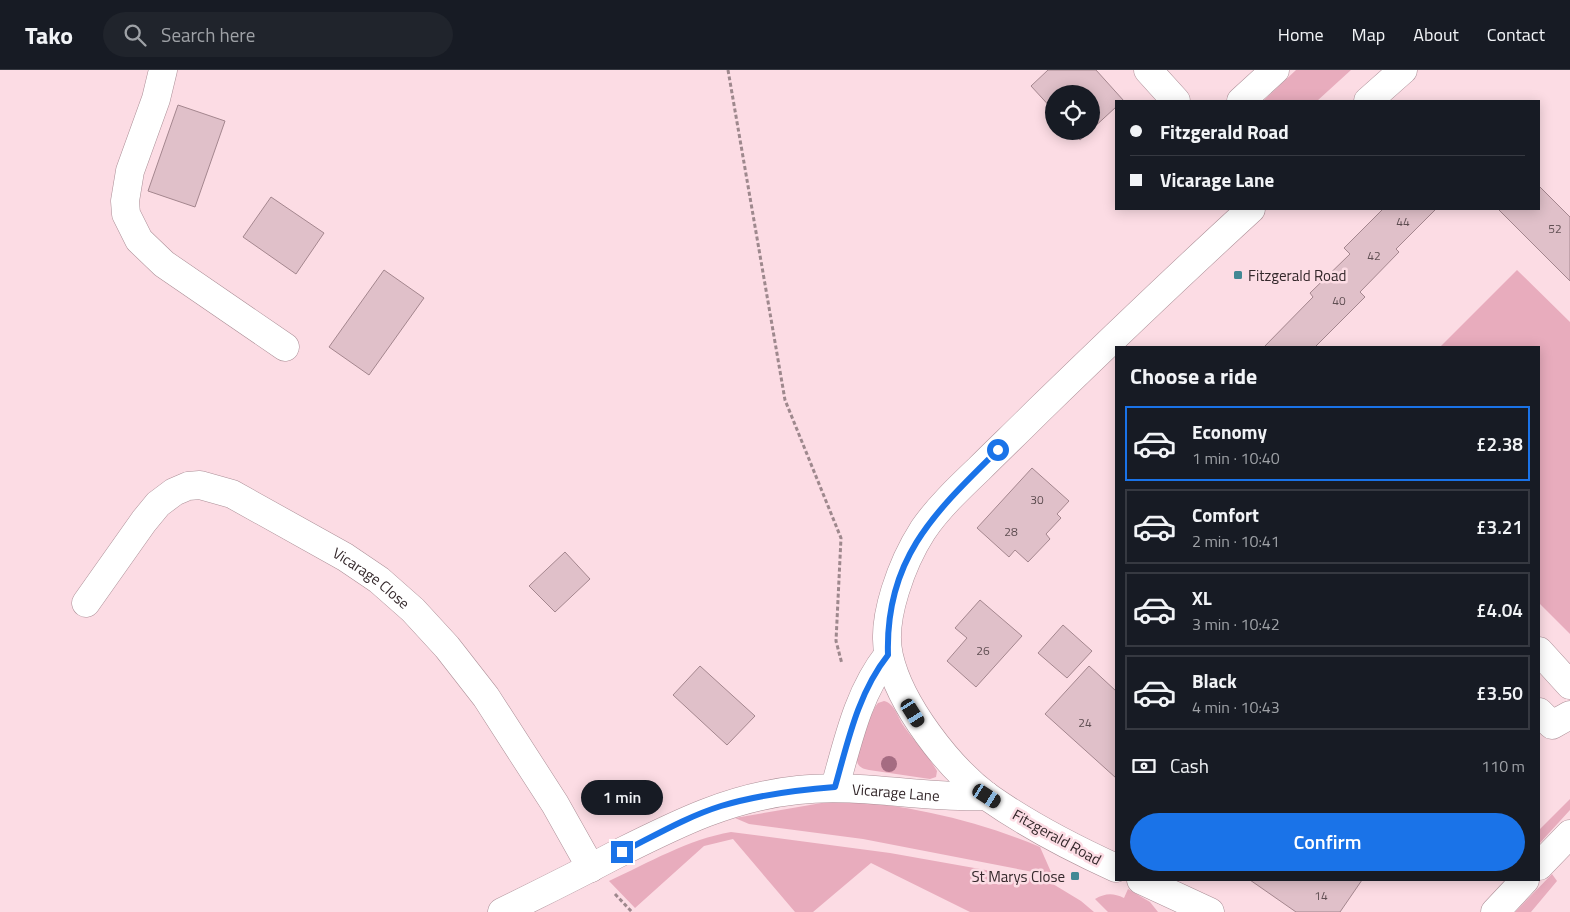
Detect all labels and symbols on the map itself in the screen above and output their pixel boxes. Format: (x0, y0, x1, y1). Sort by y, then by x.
house number: 44 (1396, 212, 1410, 231)
house number: 52 (1548, 219, 1562, 238)
house number: 42 (1367, 246, 1381, 265)
place label: Fitzgerald Road (1248, 264, 1346, 287)
marker: Fitzgerald Road (1232, 269, 1244, 281)
house number: 40 (1332, 291, 1346, 310)
route start (987, 439, 1009, 461)
house number: 30 (1030, 490, 1044, 509)
house number: 28 (1004, 522, 1018, 541)
street label: Vicarage Close (329, 541, 415, 614)
house number: 26 (976, 641, 990, 660)
car (898, 696, 927, 730)
house number: 24 (1078, 713, 1092, 732)
street label: Vicarage Lane (852, 777, 940, 807)
callout: 1 min (581, 780, 663, 814)
car (970, 782, 1003, 810)
street label: Fitzgerald Road (1008, 803, 1106, 871)
route end (611, 841, 633, 863)
place label: St Marys Close (972, 865, 1065, 888)
marker: St Marys Close (1069, 870, 1081, 882)
house number: 14 (1314, 886, 1328, 905)

